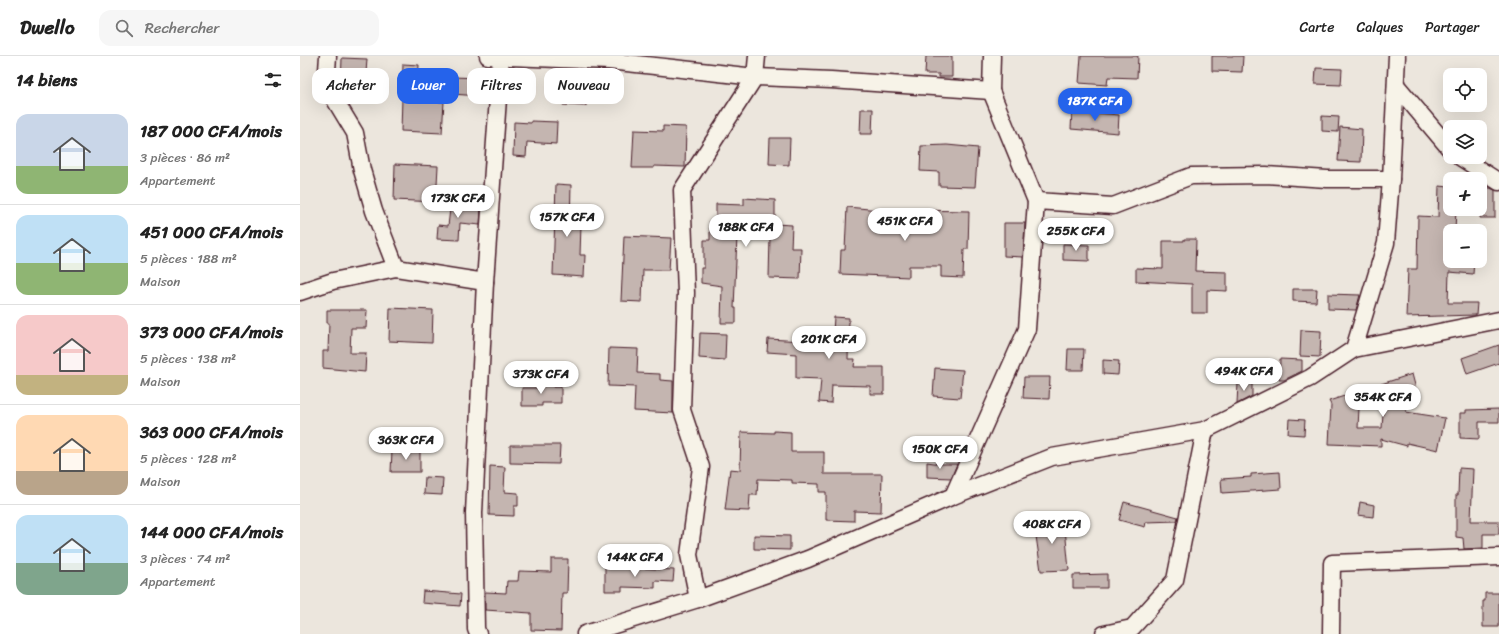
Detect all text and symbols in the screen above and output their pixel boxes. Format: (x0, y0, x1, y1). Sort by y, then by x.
search box (99, 10, 379, 46)
text: Dwello (20, 11, 75, 44)
text: Rechercher (145, 15, 220, 41)
text: Carte (1300, 15, 1334, 40)
text: Calques (1356, 15, 1403, 40)
text: Partager (1425, 15, 1479, 40)
icon: search (113, 17, 135, 39)
text: 14 biens (16, 65, 77, 95)
chip: Acheter (312, 68, 389, 104)
chip: Louer (397, 68, 459, 104)
chip: Filtres (467, 68, 536, 104)
chip: Nouveau (544, 68, 624, 104)
map controls (1443, 68, 1487, 268)
button: locate (1443, 68, 1487, 112)
icon: filters (262, 69, 284, 91)
pin: 187K CFA (1054, 88, 1136, 122)
text: 187K CFA (1067, 89, 1123, 112)
text: 187 000 CFA/mois (140, 116, 282, 146)
button: layers (1443, 120, 1487, 164)
icon: home (48, 130, 96, 178)
text: 3 pièces · 86 m² (140, 146, 230, 169)
text: Appartement (140, 169, 215, 192)
button: + (1443, 172, 1487, 216)
pin: 173K CFA (417, 185, 499, 219)
text: 173K CFA (430, 186, 486, 209)
pin: 157K CFA (526, 204, 608, 238)
text: 157K CFA (539, 205, 595, 228)
pin: 451K CFA (864, 208, 946, 242)
text: 451K CFA (877, 209, 933, 232)
pin: 188K CFA (705, 214, 787, 248)
text: 188K CFA (718, 215, 774, 238)
text: 451 000 CFA/mois (140, 217, 283, 247)
pin: 255K CFA (1035, 218, 1117, 252)
text: 255K CFA (1047, 219, 1105, 242)
button: − (1443, 224, 1487, 268)
icon: home (48, 231, 96, 279)
text: 5 pièces · 188 m² (140, 247, 237, 270)
text: Maison (140, 270, 180, 293)
text: 373 000 CFA/mois (140, 317, 283, 347)
pin: 201K CFA (788, 326, 870, 360)
text: 201K CFA (801, 327, 857, 350)
icon: home (48, 331, 96, 379)
text: 5 pièces · 138 m² (140, 347, 236, 370)
pin: 494K CFA (1203, 358, 1285, 392)
text: 494K CFA (1214, 359, 1274, 382)
pin: 373K CFA (500, 361, 582, 395)
text: 373K CFA (513, 362, 569, 385)
text: Maison (140, 370, 180, 393)
pin: 354K CFA (1342, 384, 1424, 418)
text: 354K CFA (1354, 385, 1412, 408)
text: 363 000 CFA/mois (140, 417, 283, 447)
pin: 363K CFA (365, 427, 447, 461)
text: 363K CFA (378, 428, 434, 451)
icon: home (48, 431, 96, 479)
pin: 150K CFA (899, 436, 981, 470)
text: 150K CFA (912, 437, 968, 460)
text: 5 pièces · 128 m² (140, 447, 237, 470)
text: Maison (140, 470, 180, 493)
pin: 408K CFA (1011, 511, 1093, 545)
text: 408K CFA (1022, 512, 1082, 535)
text: 144 000 CFA/mois (140, 517, 283, 547)
icon: home (48, 531, 96, 579)
pin: 144K CFA (594, 544, 676, 578)
text: 144K CFA (607, 545, 663, 568)
text: 3 pièces · 74 m² (140, 547, 230, 570)
text: Appartement (140, 570, 215, 593)

